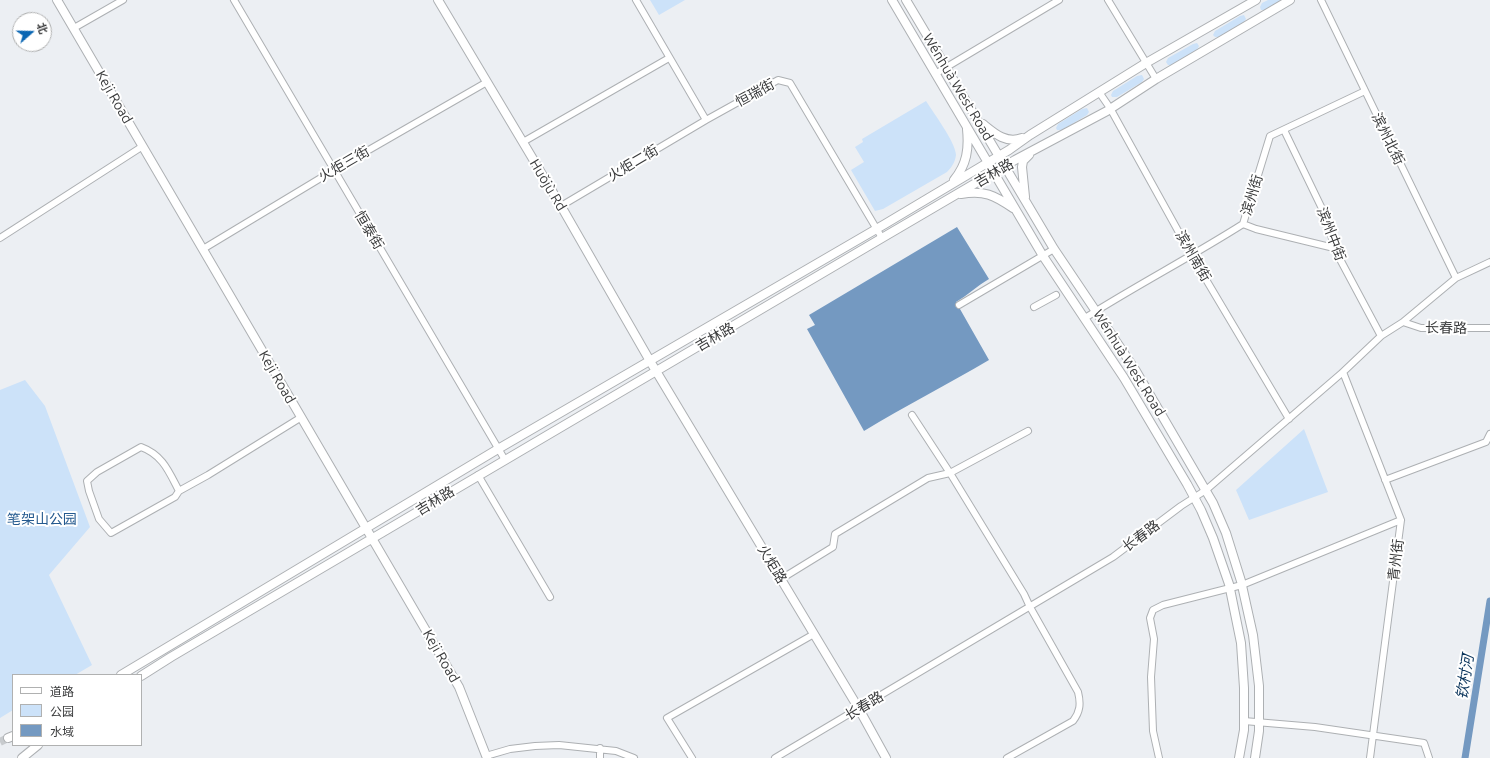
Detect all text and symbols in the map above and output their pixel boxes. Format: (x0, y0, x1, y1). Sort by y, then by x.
north arrow (12, 12, 52, 52)
text: 北 (35, 21, 50, 35)
street label: Wénhuà West Road (919, 30, 997, 144)
street label: Keji Road (92, 68, 136, 126)
street label: 恒瑞街 (733, 76, 777, 110)
street label: 滨州北街 (1368, 110, 1408, 168)
street label: 火炬二街 (605, 141, 661, 185)
street label: 火炬三街 (316, 143, 372, 185)
street label: 吉林路 (972, 155, 1016, 191)
street label: Huǒjù Rd (526, 156, 570, 214)
street label: 滨州街 (1238, 172, 1266, 218)
street label: 滨州中街 (1313, 205, 1349, 263)
street label: 恒泰街 (351, 208, 387, 252)
street label: 滨州南街 (1172, 228, 1214, 284)
street label: Wénhuà West Road (1089, 307, 1169, 419)
street label: 吉林路 (693, 319, 737, 355)
street label: 长春路 (1425, 319, 1467, 337)
street label: Keji Road (255, 348, 299, 406)
street label: 吉林路 (413, 483, 457, 519)
park label: 笔架山公园 (7, 511, 77, 527)
street label: 长春路 (1119, 517, 1163, 555)
street label: 青州街 (1385, 538, 1407, 582)
street label: 火炬路 (754, 542, 790, 586)
street label: Keji Road (419, 627, 463, 685)
water label: 钦村河 (1453, 653, 1477, 701)
legend (12, 674, 142, 746)
text: 道路 (50, 685, 74, 698)
street label: 长春路 (842, 688, 886, 724)
text: 公园 (50, 705, 74, 718)
text: 水域 (50, 725, 74, 738)

